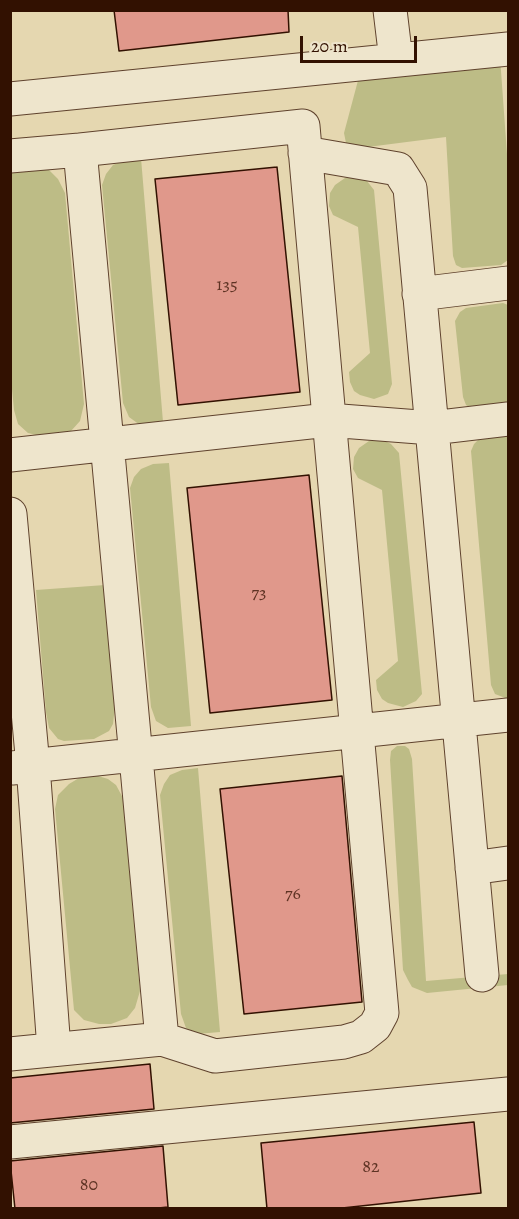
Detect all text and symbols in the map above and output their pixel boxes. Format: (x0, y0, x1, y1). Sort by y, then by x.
scale bar (303, 24, 420, 62)
text: 20 m (311, 34, 348, 58)
house number: 135 (216, 275, 238, 297)
house number: 73 (251, 583, 267, 605)
house number: 76 (285, 884, 301, 906)
house number: 82 (362, 1157, 380, 1179)
house number: 80 (80, 1175, 98, 1197)

